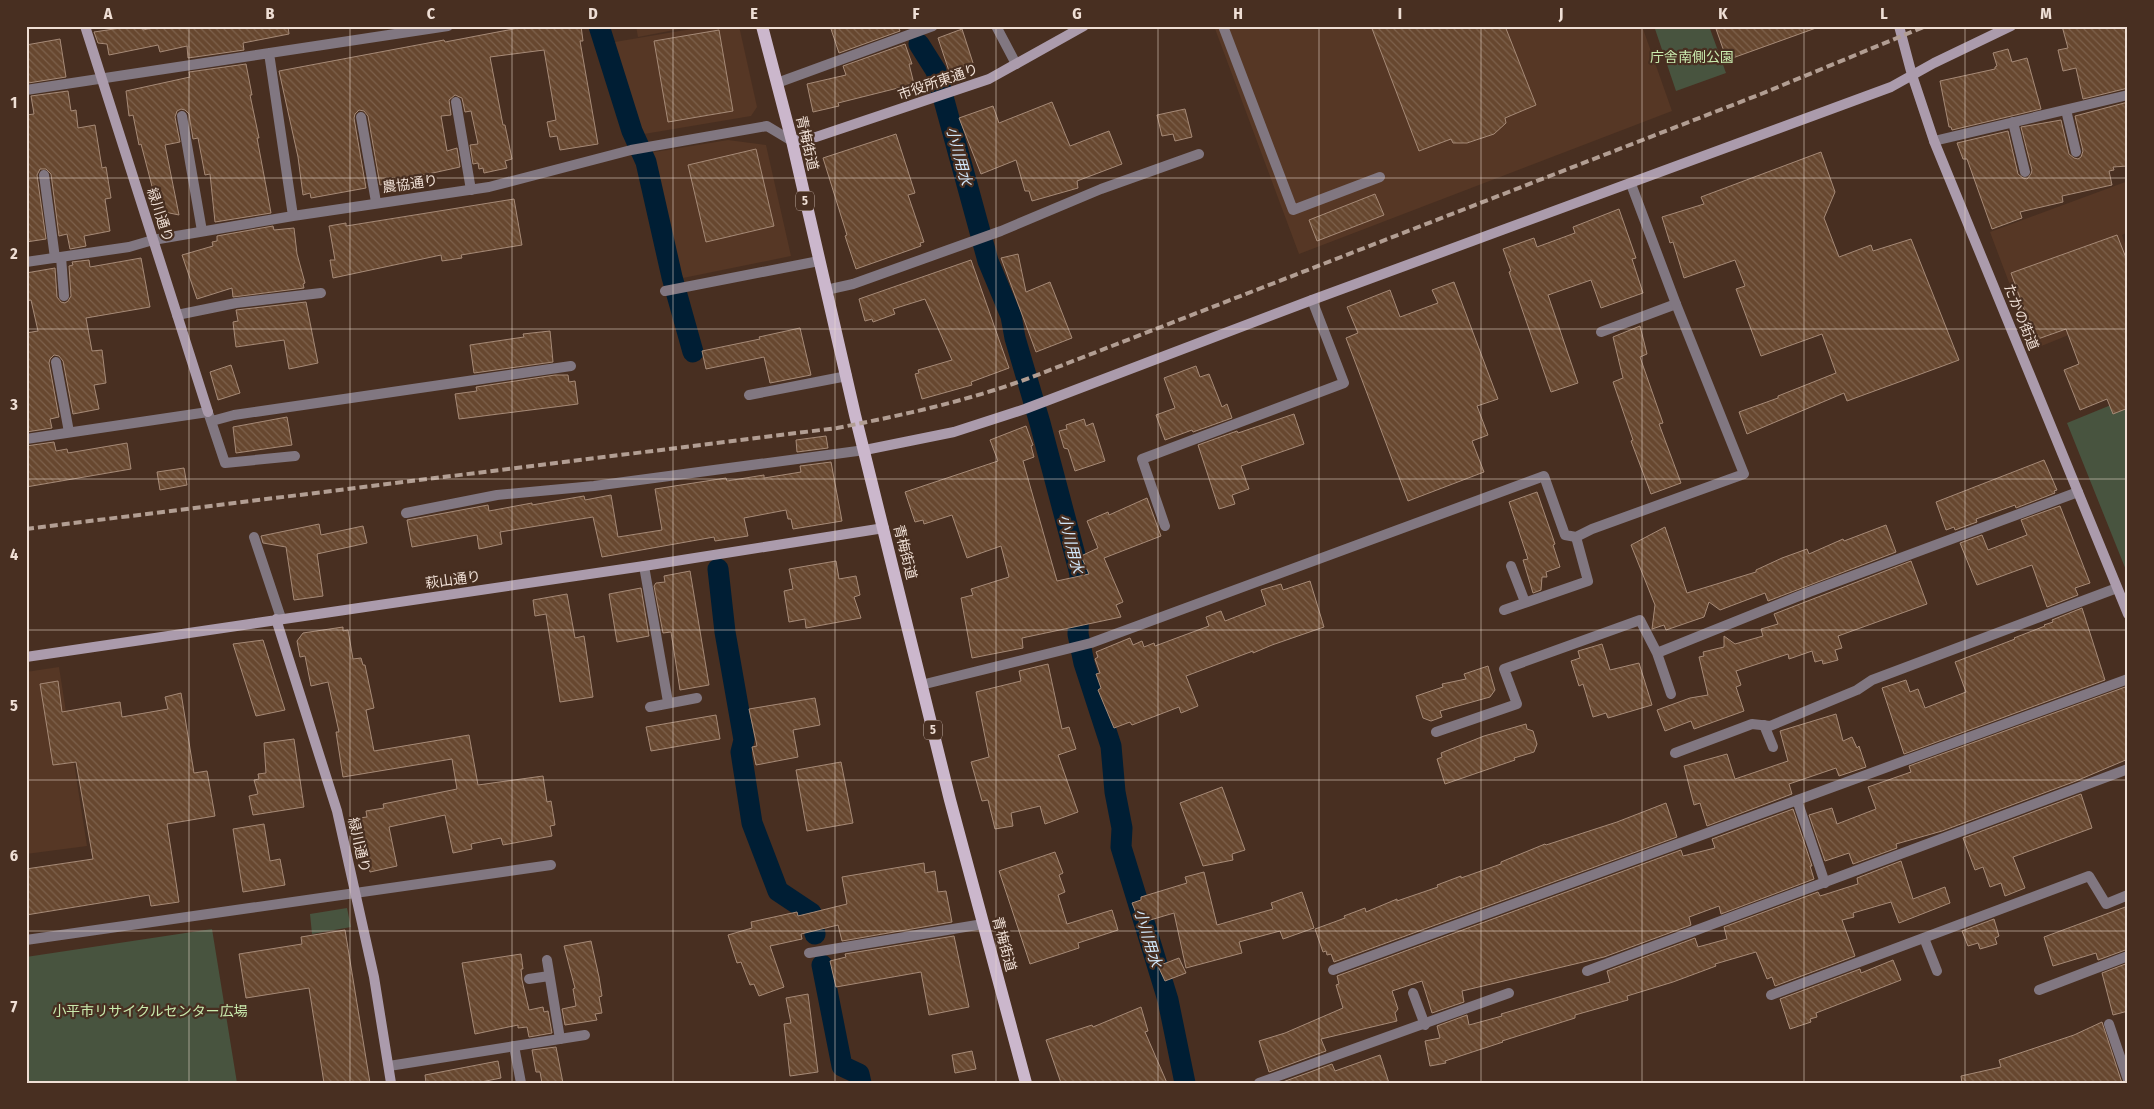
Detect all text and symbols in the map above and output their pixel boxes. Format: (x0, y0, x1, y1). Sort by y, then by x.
text: A (103, 4, 113, 23)
text: B (266, 4, 275, 23)
text: C (427, 4, 436, 23)
text: D (588, 4, 598, 23)
text: E (750, 4, 758, 23)
text: F (912, 4, 920, 23)
text: G (1072, 4, 1082, 23)
text: H (1233, 4, 1243, 23)
text: I (1398, 4, 1402, 23)
text: J (1558, 4, 1563, 23)
text: K (1718, 4, 1728, 23)
text: L (1880, 4, 1888, 23)
text: M (2040, 4, 2052, 23)
park label: 庁舎南側公園 (1650, 49, 1734, 66)
street label: 市役所東通り (896, 60, 980, 104)
text: 1 (11, 93, 17, 112)
street label: 青梅街道 (792, 114, 822, 172)
water label: 小川用水 (943, 125, 976, 189)
street label: 農協通り (381, 172, 439, 196)
street label: 緑川通り (143, 186, 177, 244)
road number: 5 (796, 192, 814, 210)
text: 2 (9, 244, 18, 263)
street label: たかの街道 (2000, 281, 2042, 353)
text: 3 (9, 395, 18, 414)
water label: 小川用水 (1055, 513, 1087, 577)
street label: 青梅街道 (890, 523, 920, 581)
text: 4 (10, 545, 18, 564)
street label: 萩山通り (424, 568, 482, 592)
text: 5 (10, 696, 18, 715)
road number: 5 (924, 720, 942, 740)
street label: 緑川通り (344, 816, 374, 874)
text: 6 (10, 846, 18, 865)
water label: 小川用水 (1131, 907, 1166, 971)
street label: 青梅街道 (989, 915, 1019, 973)
text: 7 (11, 997, 18, 1016)
park label: 小平市リサイクルセンター広場 (52, 1003, 248, 1020)

